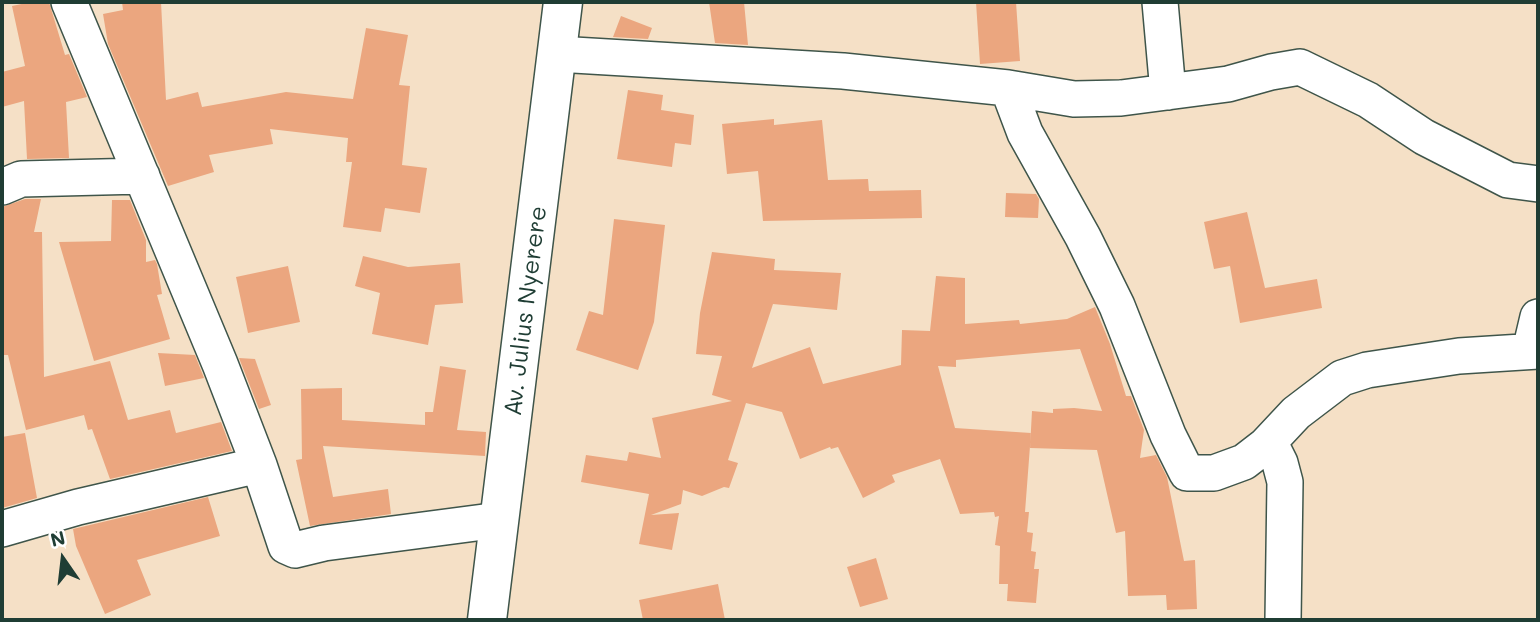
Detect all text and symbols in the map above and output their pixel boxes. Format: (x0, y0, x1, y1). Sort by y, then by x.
street label: Av. Julius Nyerere (499, 204, 553, 418)
north arrow (28, 524, 98, 594)
text: N (48, 524, 68, 552)

